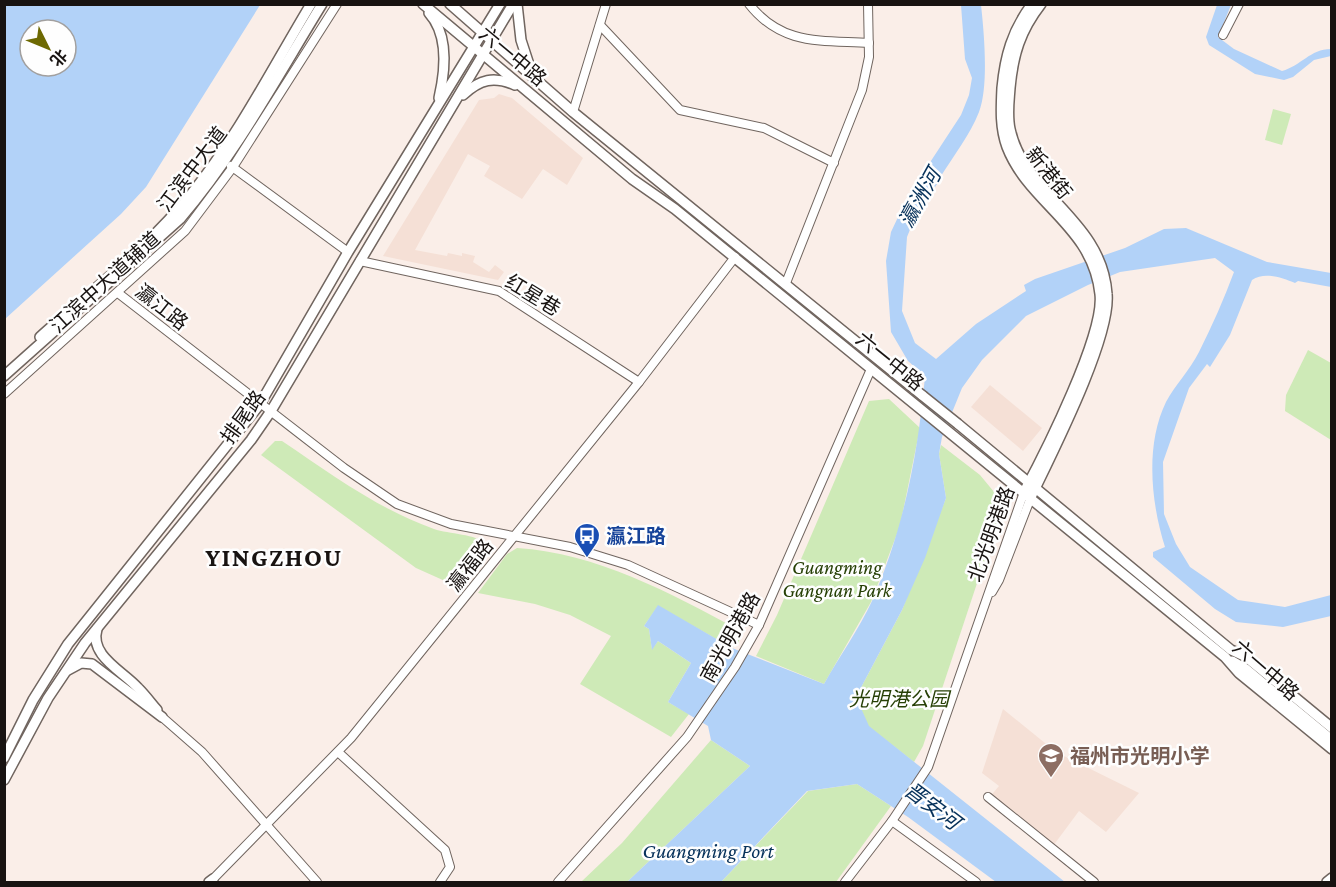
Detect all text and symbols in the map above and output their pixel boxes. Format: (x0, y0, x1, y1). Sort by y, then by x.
north arrow (18, 18, 78, 78)
street label: 六一中路 (475, 22, 551, 90)
text: 北 (47, 46, 70, 70)
street label: 江滨中大道 (153, 122, 231, 216)
street label: 新港街 (1022, 143, 1076, 203)
water label: 瀛洲河 (894, 161, 948, 231)
street label: 江滨中大道辅道 (46, 227, 164, 337)
street label: 红星巷 (502, 270, 564, 320)
street label: 瀛江路 (132, 280, 192, 334)
street label: 六一中路 (852, 327, 928, 395)
street label: 排尾路 (216, 386, 270, 448)
street label: 北光明港路 (964, 483, 1018, 585)
bus stop icon: 瀛江路 (572, 521, 602, 559)
place label: 瀛江路 (606, 525, 666, 547)
street label: 瀛福路 (443, 535, 497, 595)
district label: YINGZHOU (205, 543, 343, 572)
park label: Guangming Gangnan Park (782, 556, 893, 602)
street label: 南光明港路 (696, 588, 764, 686)
street label: 六一中路 (1229, 635, 1303, 705)
park label: 光明港公园 (849, 688, 952, 710)
school or university icon: 福州市光明小学 (1036, 741, 1066, 779)
place label: 福州市光明小学 (1070, 745, 1210, 767)
water label: 晋安河 (900, 777, 968, 837)
water label: Guangming Port (642, 839, 774, 863)

